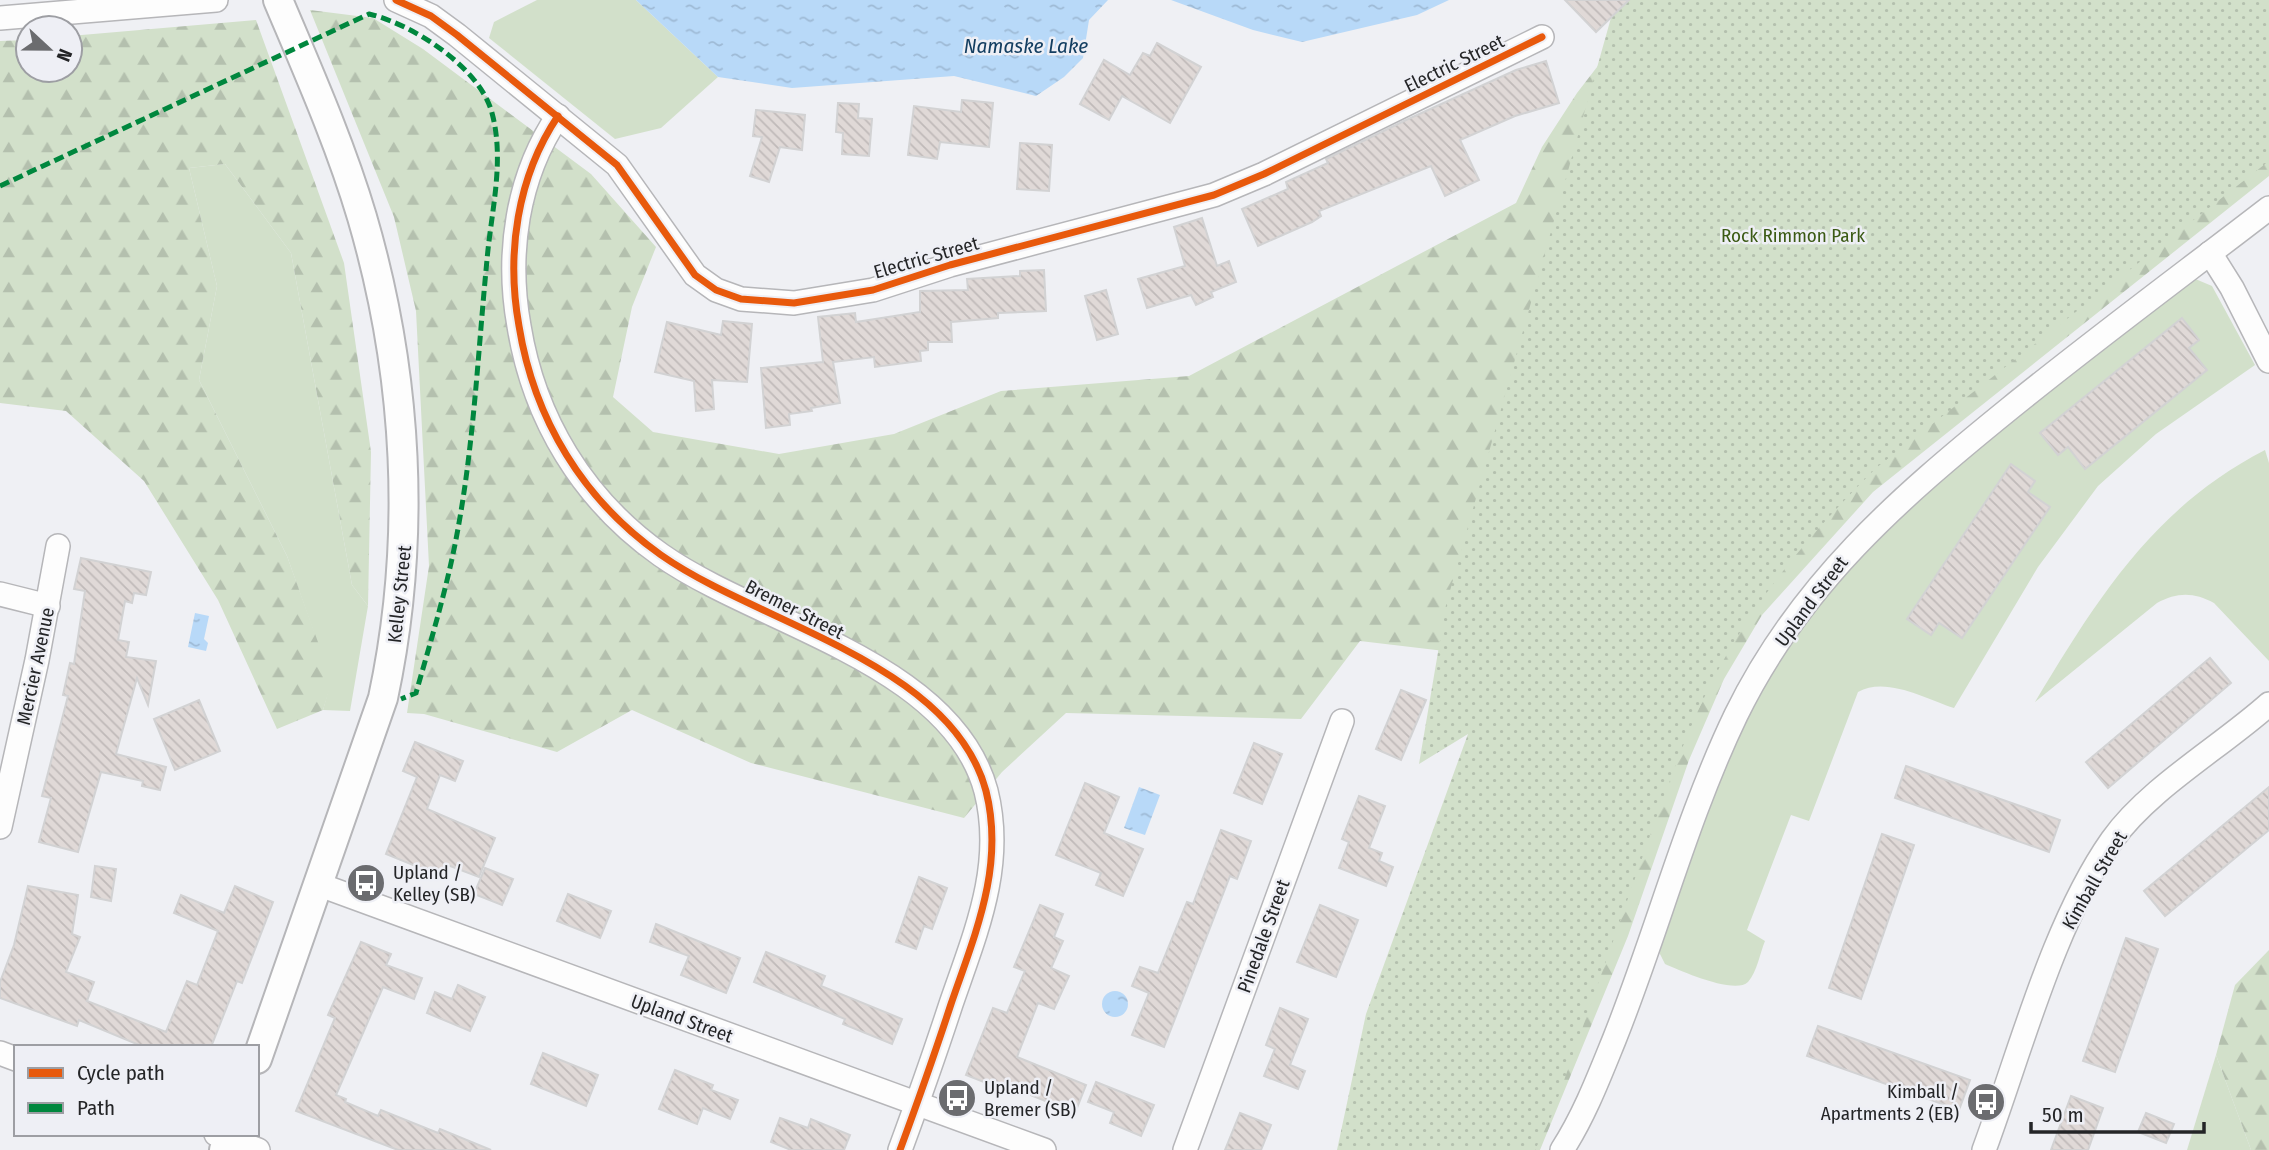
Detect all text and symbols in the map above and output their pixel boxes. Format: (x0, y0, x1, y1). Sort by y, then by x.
north arrow (14, 14, 84, 84)
street label: Electric Street (1401, 29, 1509, 97)
water label: Namaske Lake (964, 33, 1088, 59)
text: N (52, 46, 77, 65)
park label: Rock Rimmon Park (1721, 224, 1865, 247)
street label: Electric Street (871, 231, 982, 283)
street label: Kelley Street (383, 543, 416, 644)
street label: Upland Street (1770, 551, 1853, 651)
street label: Bremer Street (742, 575, 849, 644)
street label: Mercier Avenue (12, 605, 59, 727)
street label: Kimball Street (2057, 826, 2132, 934)
place label: Upland / Kelley (SB) (393, 861, 475, 906)
bus stop icon: Upland / Kelley (SB) (345, 862, 387, 904)
street label: Pinedale Street (1232, 876, 1295, 996)
street label: Upland Street (628, 989, 737, 1048)
legend (14, 1045, 259, 1136)
text: Cycle path (77, 1060, 165, 1086)
place label: Upland / Bremer (SB) (984, 1076, 1076, 1121)
bus stop icon: Upland / Bremer (SB) (936, 1077, 978, 1119)
place label: Kimball / Apartments 2 (EB) (1821, 1080, 1959, 1125)
bus stop icon: Kimball / Apartments 2 (EB) (1965, 1081, 2007, 1123)
scale bar (2031, 1090, 2204, 1134)
text: Path (77, 1095, 115, 1121)
text: 50 m (2042, 1102, 2084, 1128)

